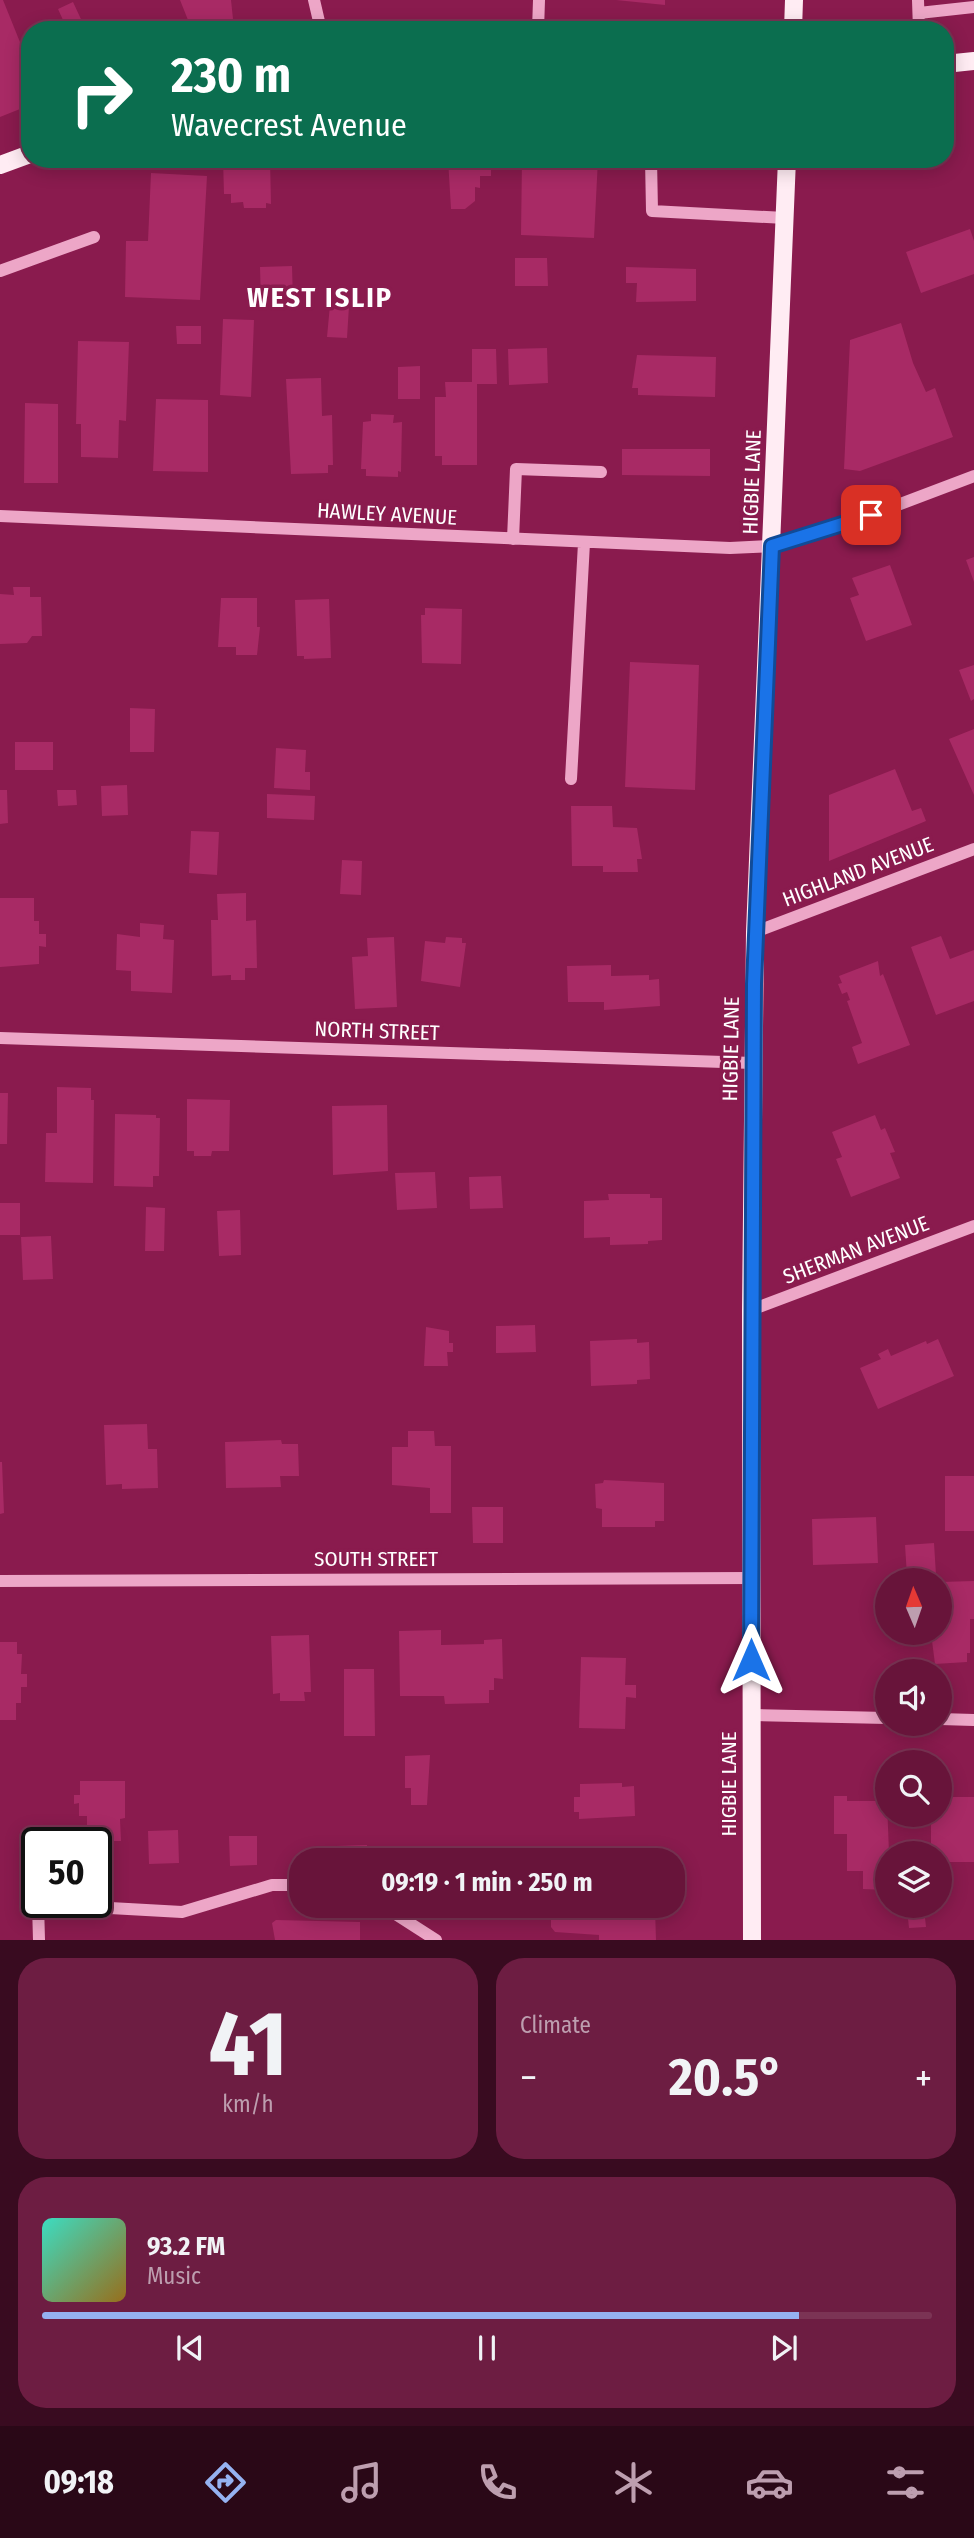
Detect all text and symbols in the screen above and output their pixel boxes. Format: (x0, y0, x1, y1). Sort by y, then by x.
text: 230 m (171, 46, 291, 105)
icon: right (56, 49, 147, 140)
text: Wavecrest Avenue (171, 106, 407, 144)
district label: WEST ISLIP (247, 281, 393, 314)
street label: HIGBIE LANE (737, 429, 767, 535)
pin (841, 485, 901, 545)
icon: arrive (852, 496, 890, 534)
street label: HAWLEY AVENUE (316, 497, 458, 531)
street label: HIGHLAND AVENUE (779, 831, 937, 913)
street label: HIGBIE LANE (717, 996, 745, 1102)
street label: NORTH STREET (314, 1016, 440, 1046)
street label: SHERMAN AVENUE (779, 1210, 933, 1290)
street label: SOUTH STREET (314, 1546, 438, 1572)
north arrow (875, 1568, 952, 1645)
map controls (875, 1568, 952, 1918)
position arrow (714, 1623, 788, 1697)
button: sound (875, 1659, 952, 1736)
street label: HIGBIE LANE (716, 1731, 742, 1836)
button: search (875, 1750, 952, 1827)
speed limit sign: 50 (21, 1827, 112, 1918)
button: layers (875, 1841, 952, 1918)
text: 09:19 · 1 min · 250 m (381, 1867, 593, 1898)
text: 41 (208, 1990, 288, 2099)
text: Climate (520, 2011, 591, 2039)
text: 20.5° (669, 2046, 783, 2109)
text: − (520, 2055, 537, 2101)
text: + (915, 2055, 932, 2101)
text: km/h (222, 2090, 274, 2118)
text: 93.2 FM (147, 2231, 225, 2262)
text: Music (147, 2262, 201, 2290)
icon: previous (171, 2329, 209, 2367)
icon: pause (468, 2329, 506, 2367)
icon: next (765, 2329, 803, 2367)
icon: directions (201, 2458, 250, 2507)
icon: music (337, 2458, 386, 2507)
icon: phone (473, 2458, 522, 2507)
icon: climate (609, 2458, 658, 2507)
icon: car (745, 2458, 794, 2507)
icon: filters (881, 2458, 930, 2507)
text: 09:18 (44, 2463, 114, 2501)

